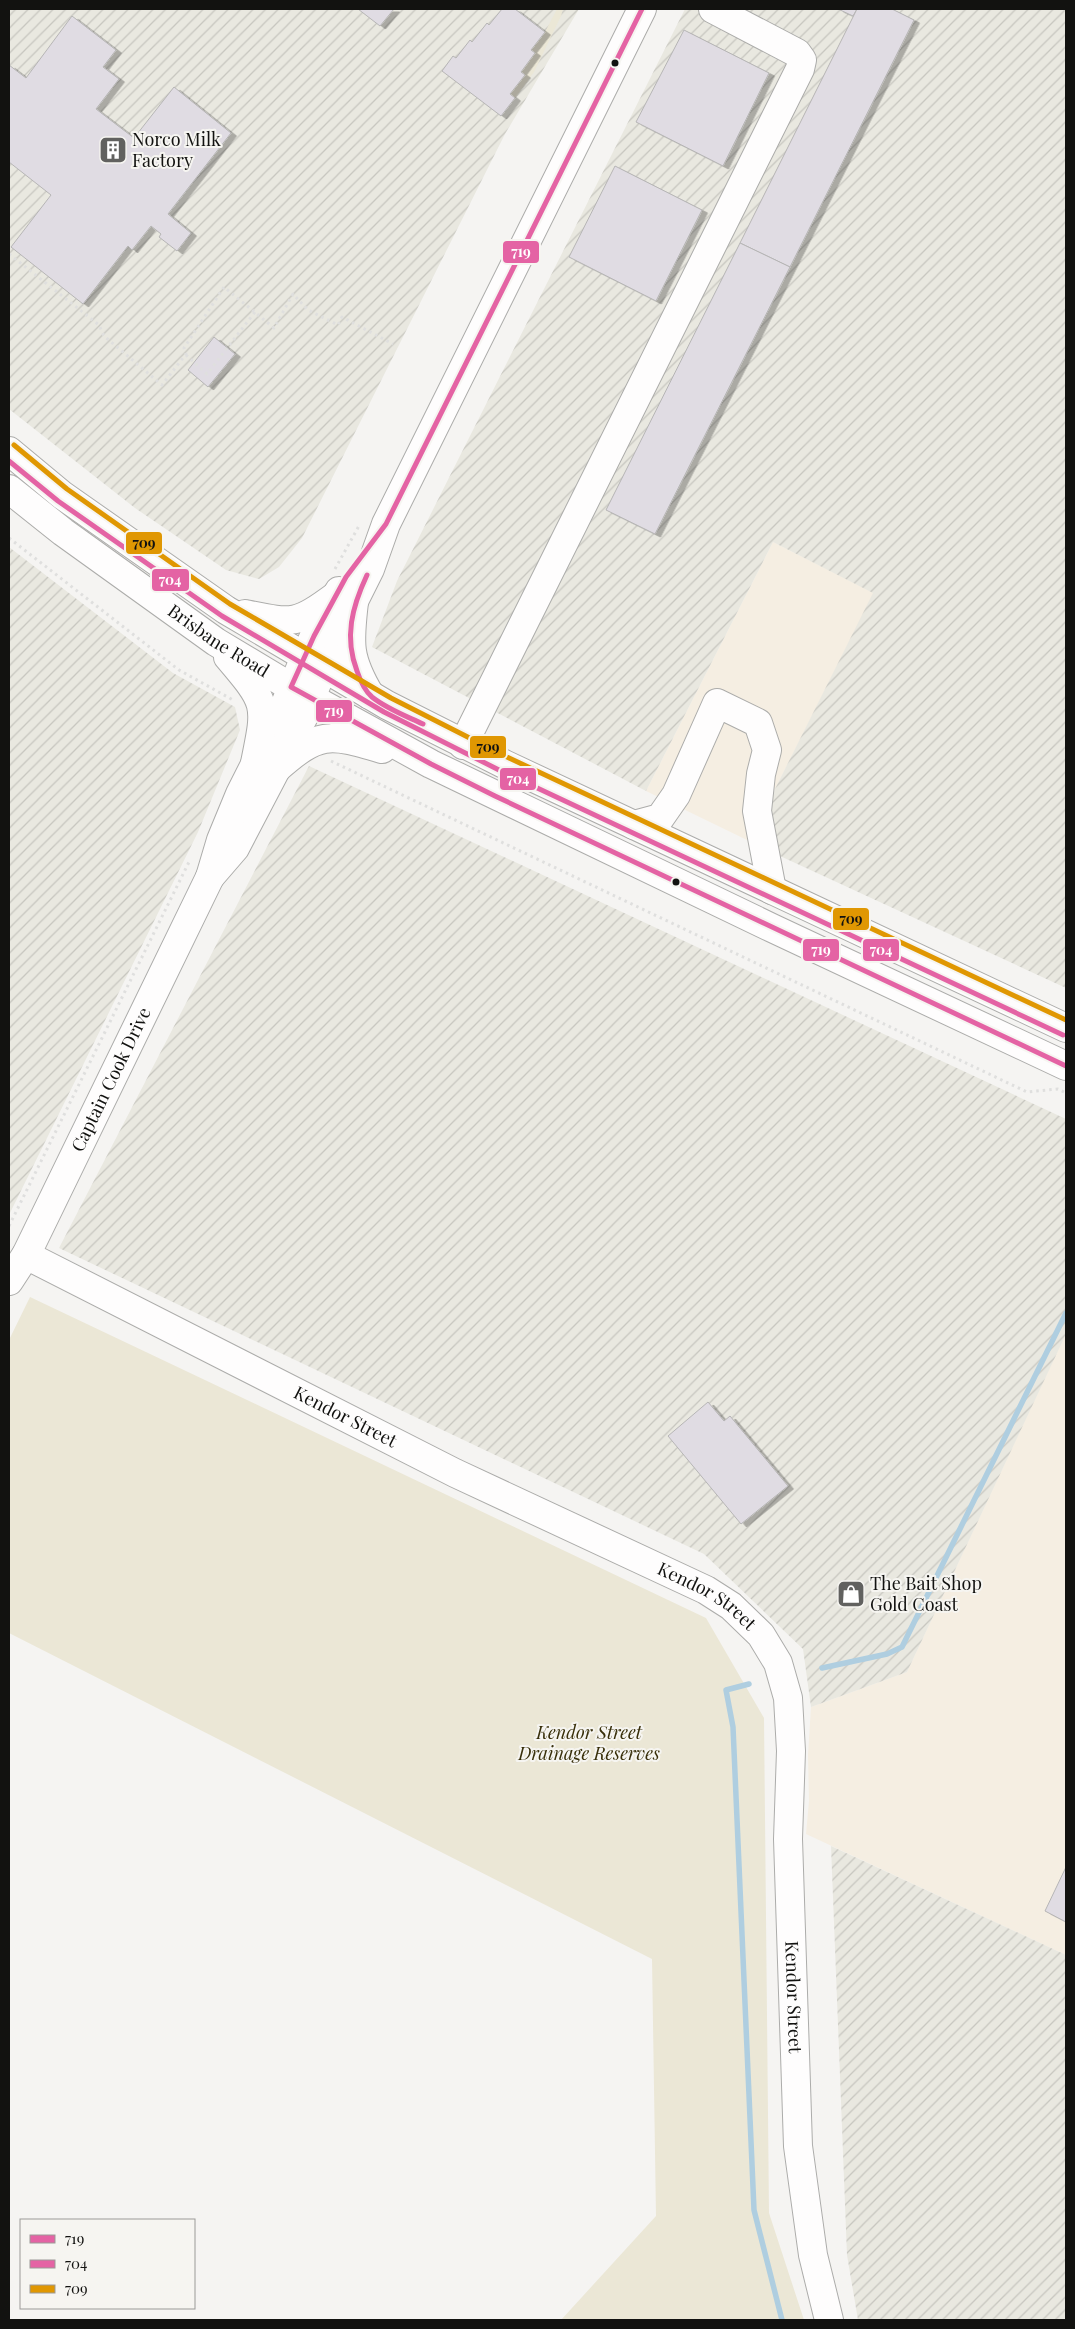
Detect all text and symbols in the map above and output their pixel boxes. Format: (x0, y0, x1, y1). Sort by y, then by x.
unlabelled marker (610, 58, 620, 68)
place label: Norco Milk Factory (132, 127, 221, 172)
building icon: Norco Milk Factory (98, 135, 128, 165)
line badge: 719 (502, 240, 540, 264)
text: 719 (511, 242, 531, 261)
line badge: 709 (125, 531, 163, 555)
text: 709 (132, 533, 156, 552)
line badge: 704 (151, 568, 190, 592)
text: 704 (159, 570, 181, 589)
street label: Brisbane Road (163, 598, 275, 683)
line badge: 719 (315, 699, 353, 723)
text: 719 (324, 701, 344, 720)
line badge: 709 (469, 735, 507, 759)
text: 709 (476, 737, 500, 756)
line badge: 704 (499, 767, 537, 791)
text: 704 (507, 769, 529, 788)
unlabelled marker (671, 877, 681, 887)
line badge: 709 (832, 907, 870, 931)
text: 709 (839, 909, 863, 928)
line badge: 719 (802, 938, 840, 962)
line badge: 704 (862, 938, 900, 962)
text: 719 (811, 940, 831, 959)
text: 704 (870, 940, 892, 959)
street label: Captain Cook Drive (65, 1003, 156, 1156)
street label: Kendor Street (290, 1380, 402, 1453)
street label: Kendor Street (654, 1556, 762, 1635)
place label: The Bait Shop Gold Coast (870, 1571, 982, 1616)
shop icon: The Bait Shop Gold Coast (836, 1579, 866, 1609)
park label: Kendor Street Drainage Reserves (517, 1720, 660, 1765)
street label: Kendor Street (780, 1940, 808, 2054)
legend (20, 2219, 195, 2309)
text: 719 (65, 2228, 84, 2248)
text: 704 (65, 2253, 88, 2273)
text: 709 (65, 2278, 88, 2298)

